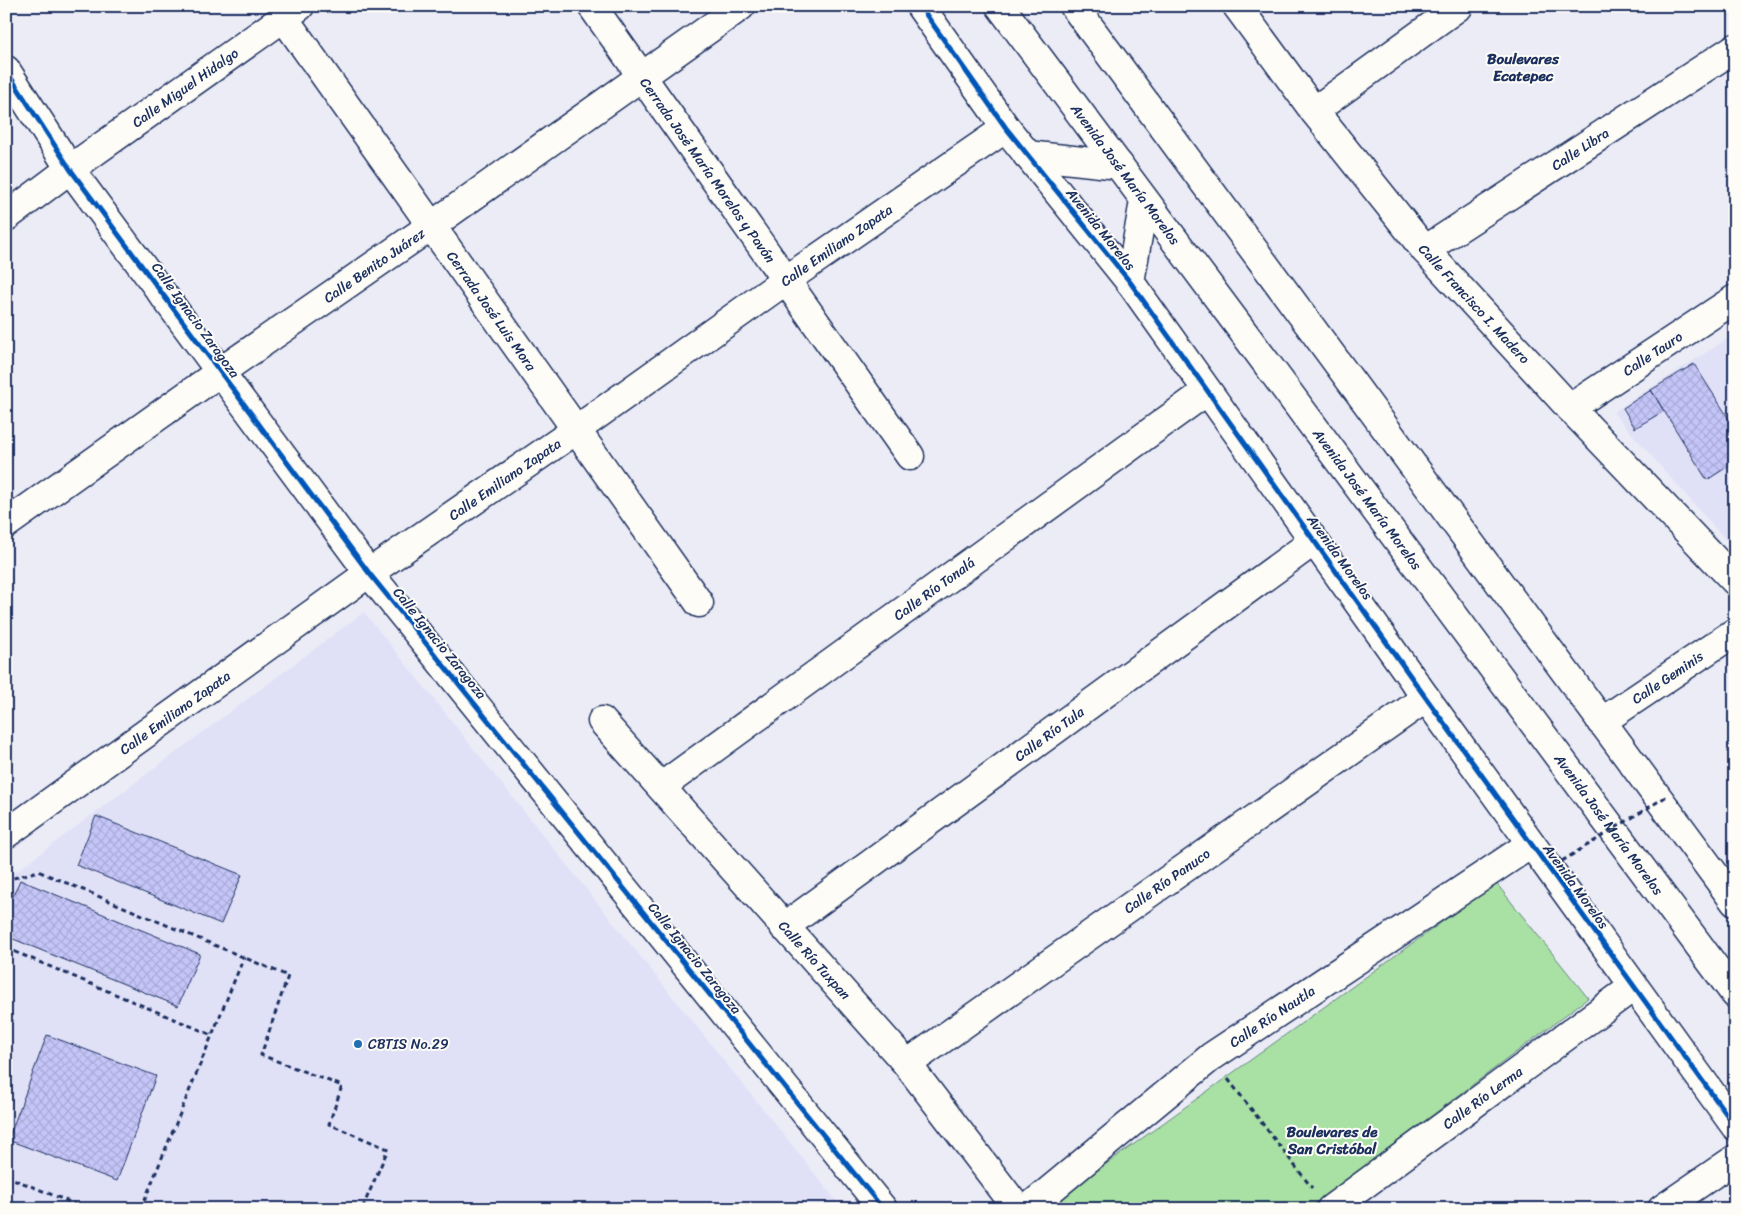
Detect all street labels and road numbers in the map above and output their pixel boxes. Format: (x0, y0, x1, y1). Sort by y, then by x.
street label: Calle Miguel Hidalgo (127, 41, 244, 135)
street label: Cerrada José María Morelos y Pavón (633, 72, 782, 269)
street label: Avenida José María Morelos (1063, 98, 1187, 251)
street label: Calle Libra (1546, 121, 1614, 178)
street label: Avenida Morelos (1059, 182, 1142, 276)
street label: Calle Emiliano Zapata (775, 198, 898, 293)
street label: Calle Benito Juárez (318, 221, 431, 310)
street label: Calle Francisco I. Madero (1412, 238, 1536, 370)
street label: Cerrada José Luis Mora (440, 246, 543, 377)
street label: Calle Ignacio Zaragoza (145, 257, 246, 384)
street label: Calle Tauro (1618, 325, 1688, 383)
street label: Avenida José María Morelos (1305, 422, 1429, 576)
street label: Calle Emiliano Zapata (443, 432, 567, 528)
street label: Avenida Morelos (1299, 508, 1379, 605)
street label: Calle Río Tonalá (888, 551, 981, 628)
street label: Calle Ignacio Zaragoza (386, 582, 493, 705)
street label: Calle Geminis (1626, 644, 1709, 711)
street label: Calle Emiliano Zapata (114, 664, 236, 762)
street label: Calle Río Tula (1009, 700, 1091, 768)
street label: Avenida José María Morelos (1547, 747, 1670, 901)
street label: Avenida Morelos (1535, 837, 1615, 934)
street label: Calle Río Panuco (1118, 842, 1216, 921)
street label: Calle Ignacio Zaragoza (641, 897, 748, 1020)
street label: Calle Río Tuxpan (772, 915, 857, 1006)
street label: Calle Río Nautla (1224, 979, 1321, 1055)
street label: Calle Río Lerma (1437, 1059, 1529, 1136)

